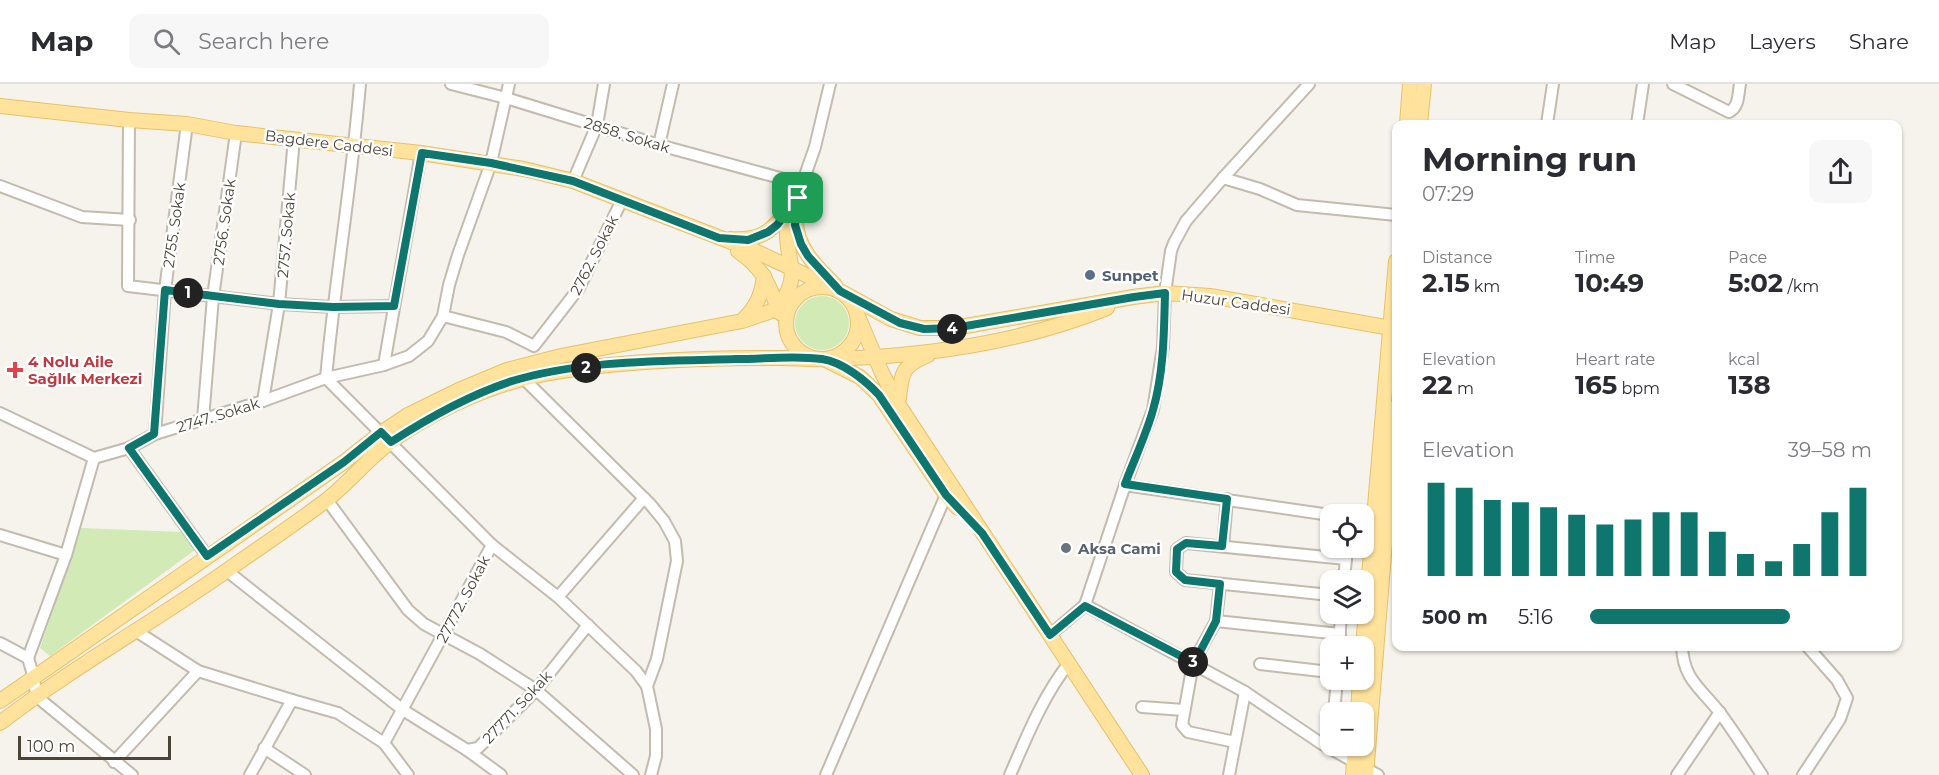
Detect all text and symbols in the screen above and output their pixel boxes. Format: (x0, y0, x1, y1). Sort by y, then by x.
search box (129, 14, 549, 68)
text: Map (30, 24, 93, 58)
icon: search (150, 25, 183, 58)
text: Search here (198, 28, 329, 55)
text: Map (1669, 29, 1716, 54)
text: Layers (1749, 29, 1816, 54)
text: Share (1849, 29, 1909, 54)
street label: 2858. Sokak (582, 113, 672, 157)
street label: Bagdere Caddesi (264, 126, 394, 160)
text: Morning run (1422, 139, 1637, 179)
button: share (1809, 140, 1872, 203)
pin (772, 172, 823, 223)
street label: 2756. Sokak (209, 177, 239, 266)
street label: 2755. Sokak (159, 181, 189, 269)
icon: arrive (781, 181, 814, 214)
text: 07:29 (1422, 182, 1474, 206)
street label: 2757. Sokak (273, 191, 299, 279)
street label: 2762. Sokak (566, 212, 622, 298)
text: Distance (1422, 248, 1492, 267)
text: Time (1575, 248, 1615, 267)
text: Pace (1728, 248, 1767, 267)
place label: Sunpet (1102, 266, 1159, 285)
text: 2.15 (1422, 267, 1470, 299)
text: 10:49 (1575, 267, 1644, 299)
text: 5:02 (1728, 267, 1783, 299)
marker: Sunpet (1083, 268, 1097, 282)
text: km (1470, 277, 1500, 296)
text: /km (1783, 277, 1819, 296)
pin: 1 (173, 278, 203, 308)
text: 1 (185, 283, 191, 302)
street label: Huzur Caddesi (1180, 285, 1292, 319)
pin: 4 (937, 314, 967, 344)
text: 4 (946, 319, 958, 338)
text: Elevation (1422, 350, 1496, 369)
text: Heart rate (1575, 350, 1655, 369)
text: kcal (1728, 350, 1760, 369)
place label: 4 Nolu Aile Sağlık Merkezi (28, 352, 142, 388)
pin: 2 (571, 353, 601, 383)
text: 2 (581, 358, 591, 377)
marker: 4 Nolu Aile Sağlık Merkezi (6, 361, 24, 379)
text: 22 (1422, 369, 1453, 401)
text: 165 (1575, 369, 1617, 401)
text: 138 (1728, 369, 1771, 401)
text: m (1453, 379, 1474, 398)
text: bpm (1617, 379, 1660, 398)
street label: 2747. Sokak (174, 393, 262, 437)
text: Elevation (1422, 438, 1514, 462)
text: 39–58 m (1788, 438, 1872, 462)
map controls (1320, 504, 1374, 756)
button: locate (1320, 504, 1374, 558)
place label: Aksa Cami (1077, 539, 1161, 558)
marker: Aksa Cami (1059, 541, 1073, 555)
street label: 27772. Sokak (432, 552, 494, 646)
button: layers (1320, 570, 1374, 624)
text: 500 m (1422, 605, 1488, 629)
text: 5:16 (1518, 605, 1553, 629)
button: + (1320, 636, 1374, 690)
pin: 3 (1178, 647, 1208, 677)
text: 3 (1188, 652, 1198, 671)
street label: 27771. Sokak (478, 667, 556, 747)
button: − (1320, 702, 1374, 756)
scale bar (18, 733, 171, 760)
text: 100 m (27, 737, 75, 756)

